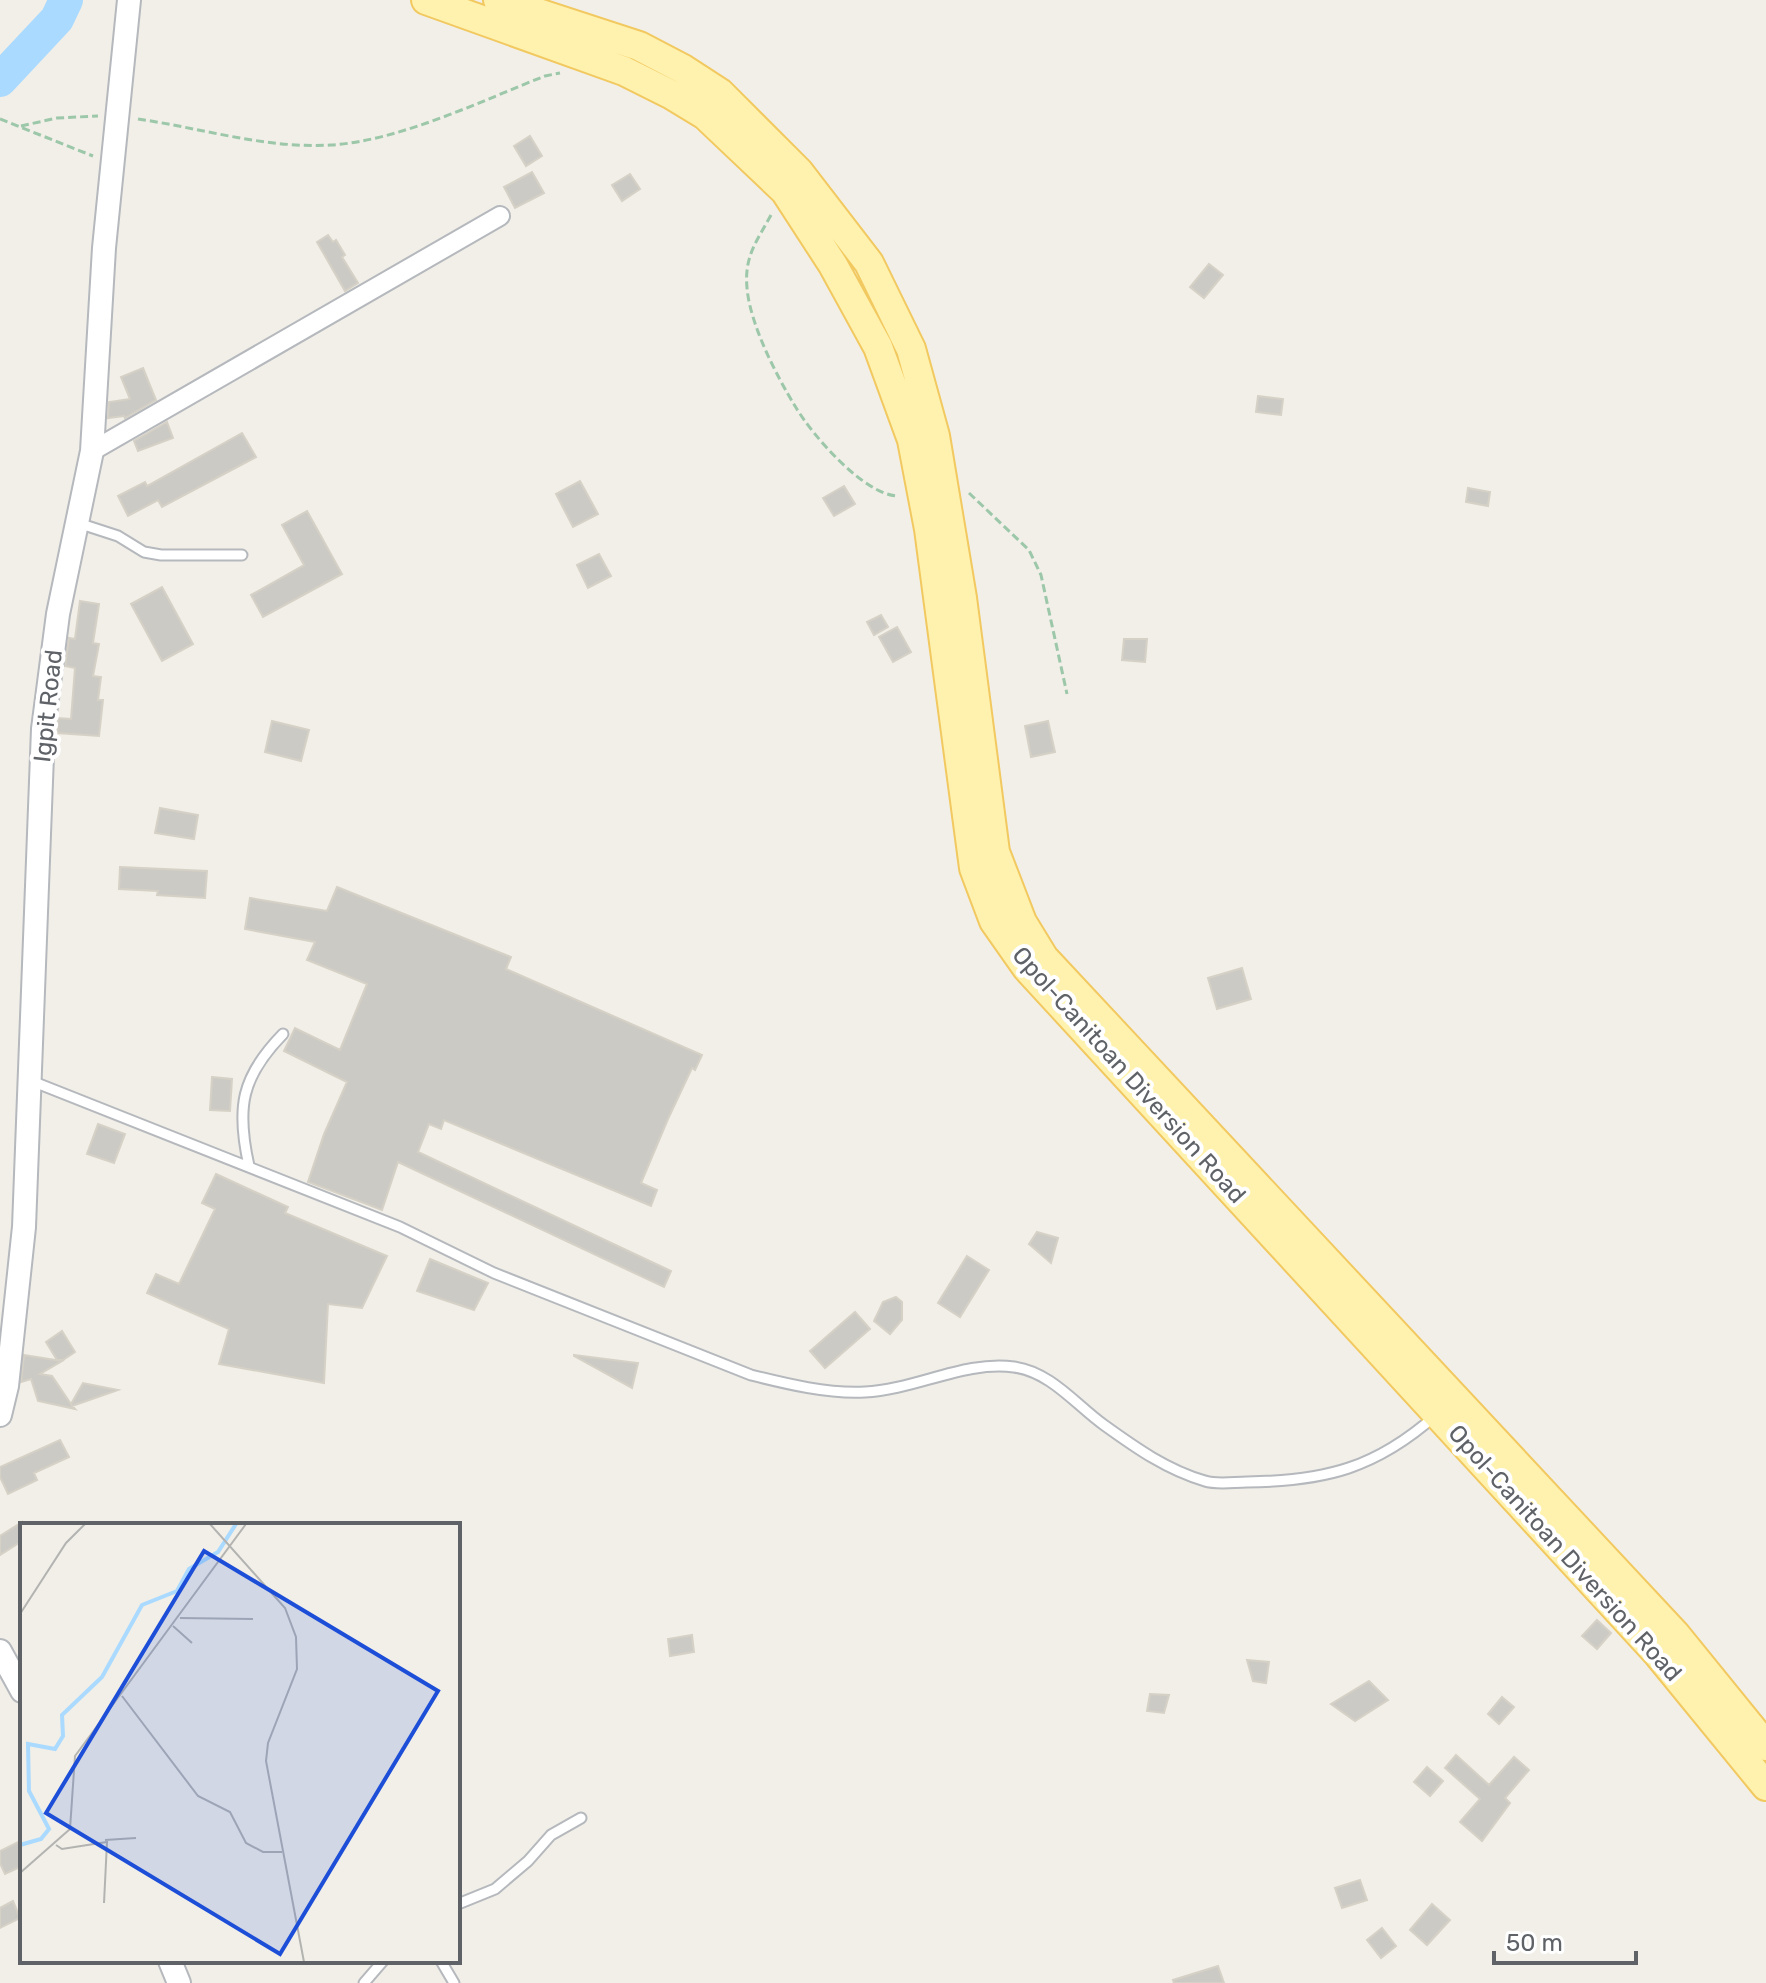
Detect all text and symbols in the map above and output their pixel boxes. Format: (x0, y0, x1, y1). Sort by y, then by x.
street label: Igpit Road (28, 648, 68, 764)
street label: Opol-Canitoan Diversion Road (1006, 941, 1252, 1209)
street label: Opol-Canitoan Diversion Road (1442, 1419, 1688, 1687)
inset map (20, 1523, 460, 1963)
scale bar (1494, 1915, 1636, 1965)
text: 50 m (1506, 1929, 1563, 1957)

